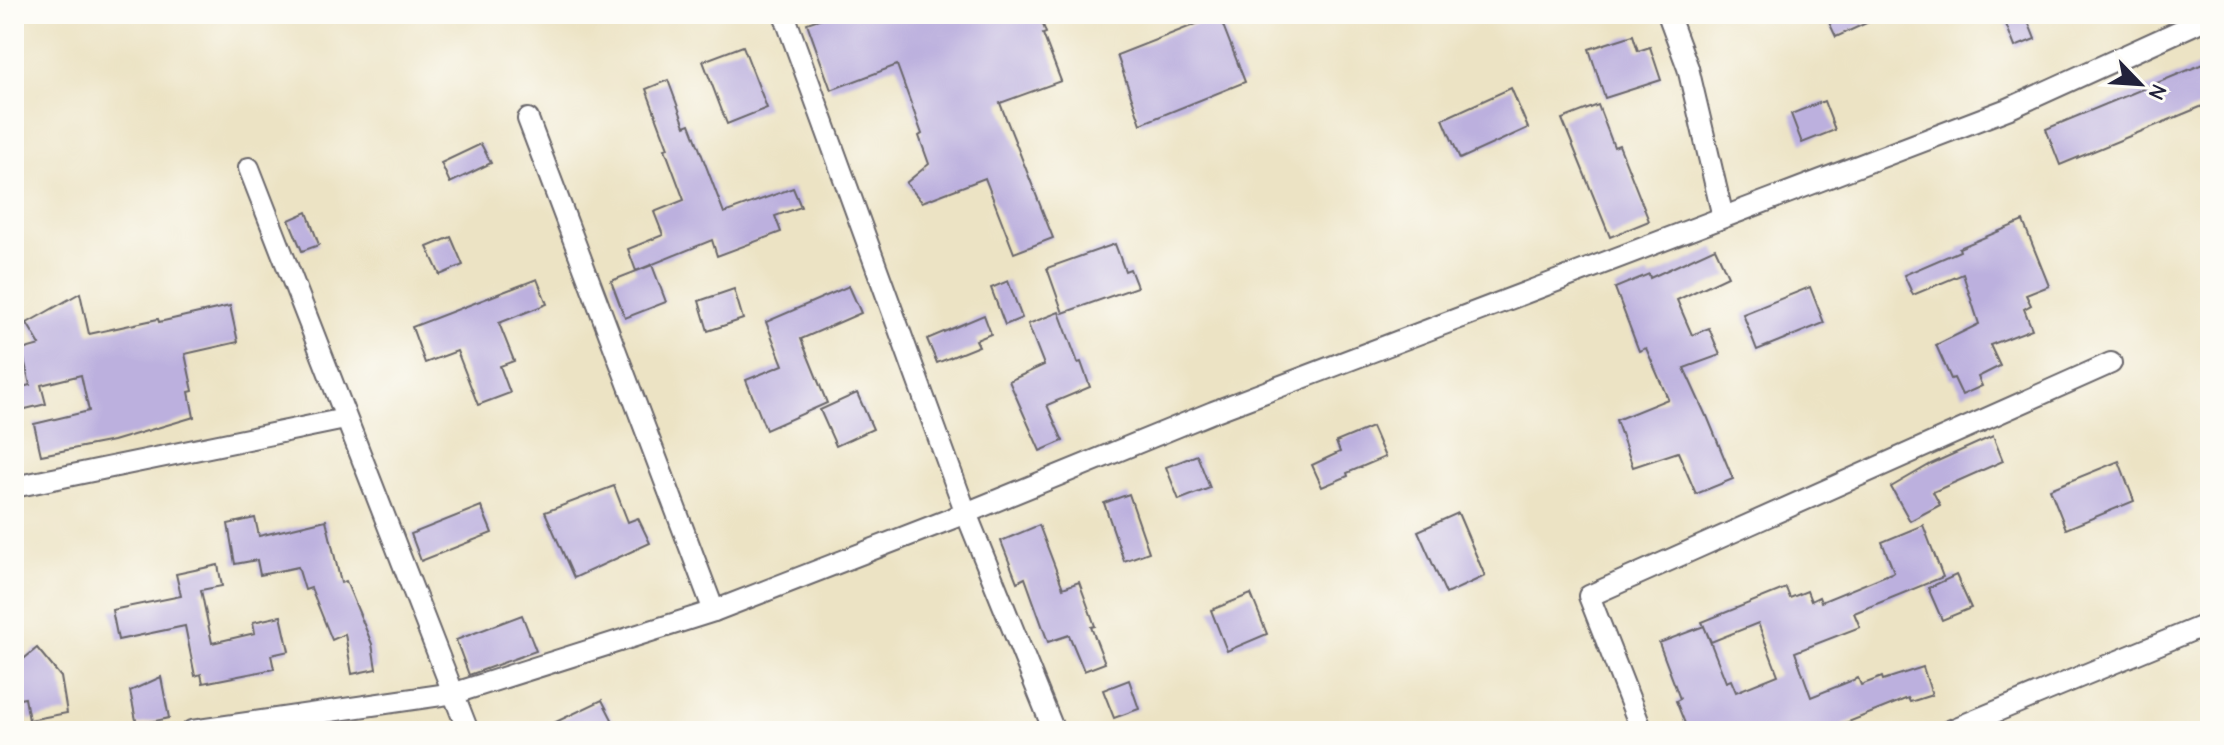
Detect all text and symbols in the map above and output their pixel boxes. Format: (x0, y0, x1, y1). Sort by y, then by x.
north arrow (2100, 44, 2180, 124)
text: N (2142, 80, 2172, 104)

